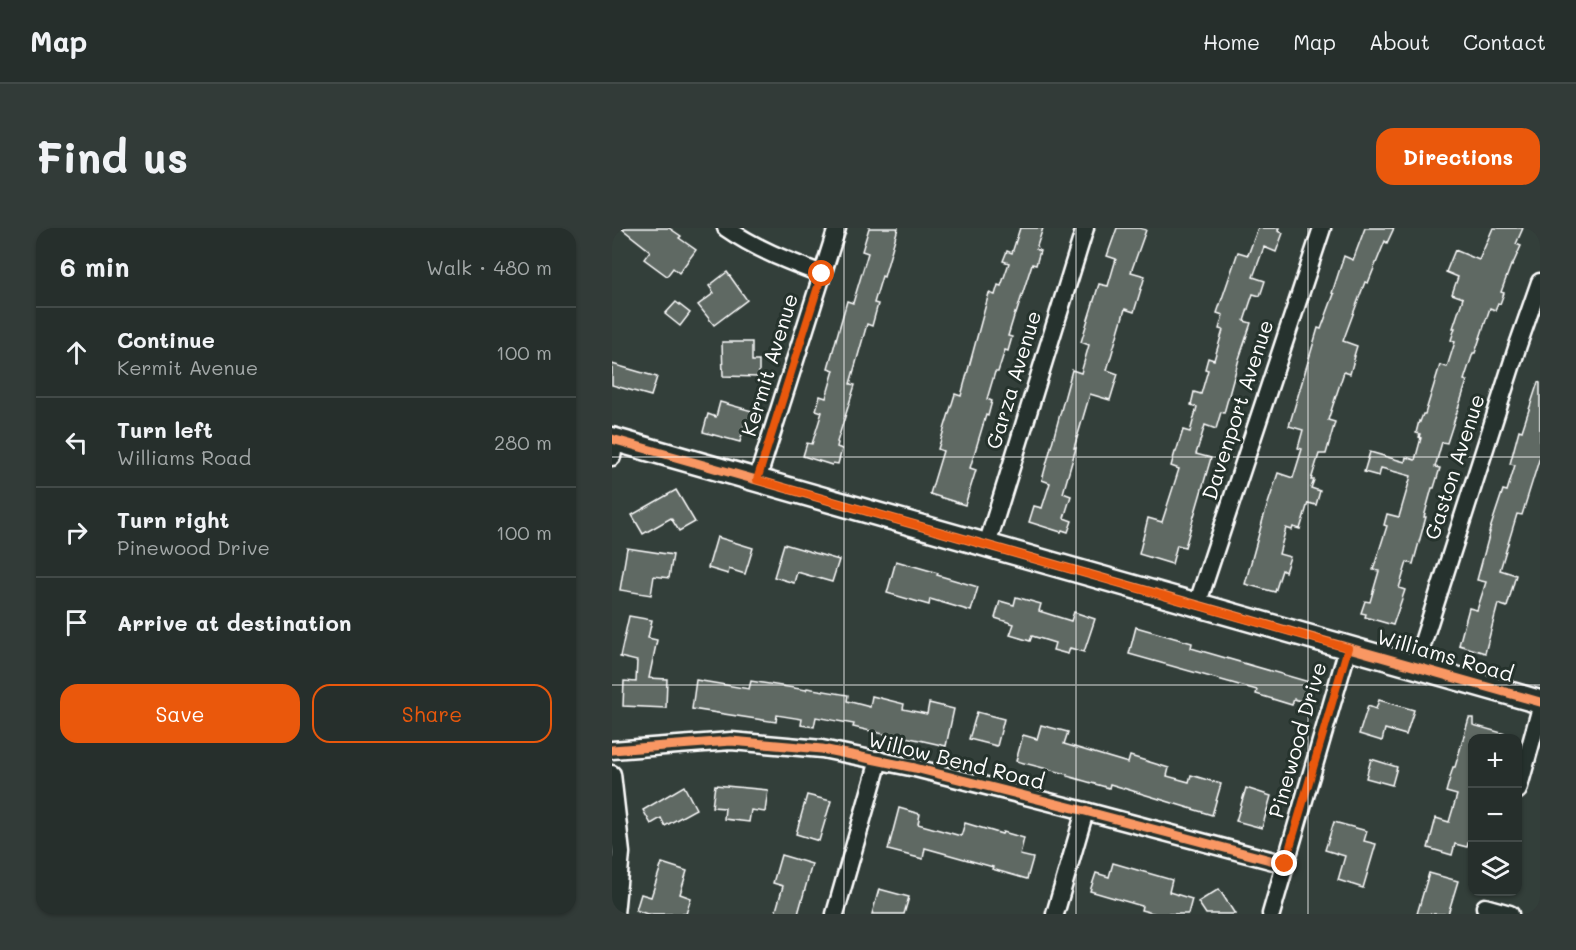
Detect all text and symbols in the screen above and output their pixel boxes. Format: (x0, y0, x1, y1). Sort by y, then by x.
text: Map (30, 23, 87, 59)
text: Home (1203, 28, 1260, 55)
text: Map (1293, 28, 1336, 55)
text: About (1369, 28, 1430, 55)
text: Contact (1463, 28, 1546, 55)
button: Directions (1376, 128, 1540, 185)
text: Find us (36, 129, 188, 184)
text: 6 min (60, 250, 129, 284)
text: Walk · 480 m (426, 254, 552, 280)
route start (808, 260, 834, 286)
street label: Kermit Avenue (734, 290, 803, 439)
street label: Garza Avenue (979, 307, 1046, 452)
street label: Davenport Avenue (1195, 316, 1278, 503)
text: Continue (117, 325, 215, 354)
icon: ahead (60, 336, 93, 369)
text: 100 m (496, 339, 552, 365)
text: Kermit Avenue (117, 354, 258, 380)
street label: Gaston Avenue (1417, 390, 1490, 543)
text: Turn left (117, 415, 213, 444)
icon: left (60, 426, 93, 459)
text: 280 m (494, 429, 552, 455)
text: Williams Road (117, 444, 251, 470)
text: Turn right (117, 505, 229, 534)
icon: right (60, 516, 93, 549)
text: 100 m (496, 519, 552, 545)
text: Pinewood Drive (117, 534, 270, 560)
icon: arrive (60, 606, 93, 639)
text: Arrive at destination (117, 608, 352, 637)
street label: Williams Road (1374, 622, 1517, 687)
street label: Pinewood Drive (1261, 659, 1332, 821)
button: Save (60, 684, 300, 743)
button: Share (312, 684, 552, 743)
street label: Willow Bend Road (865, 725, 1047, 795)
map controls (1468, 734, 1522, 896)
button: + (1468, 734, 1522, 788)
button: − (1468, 788, 1522, 842)
button: layers (1468, 842, 1522, 896)
route end (1271, 850, 1297, 876)

